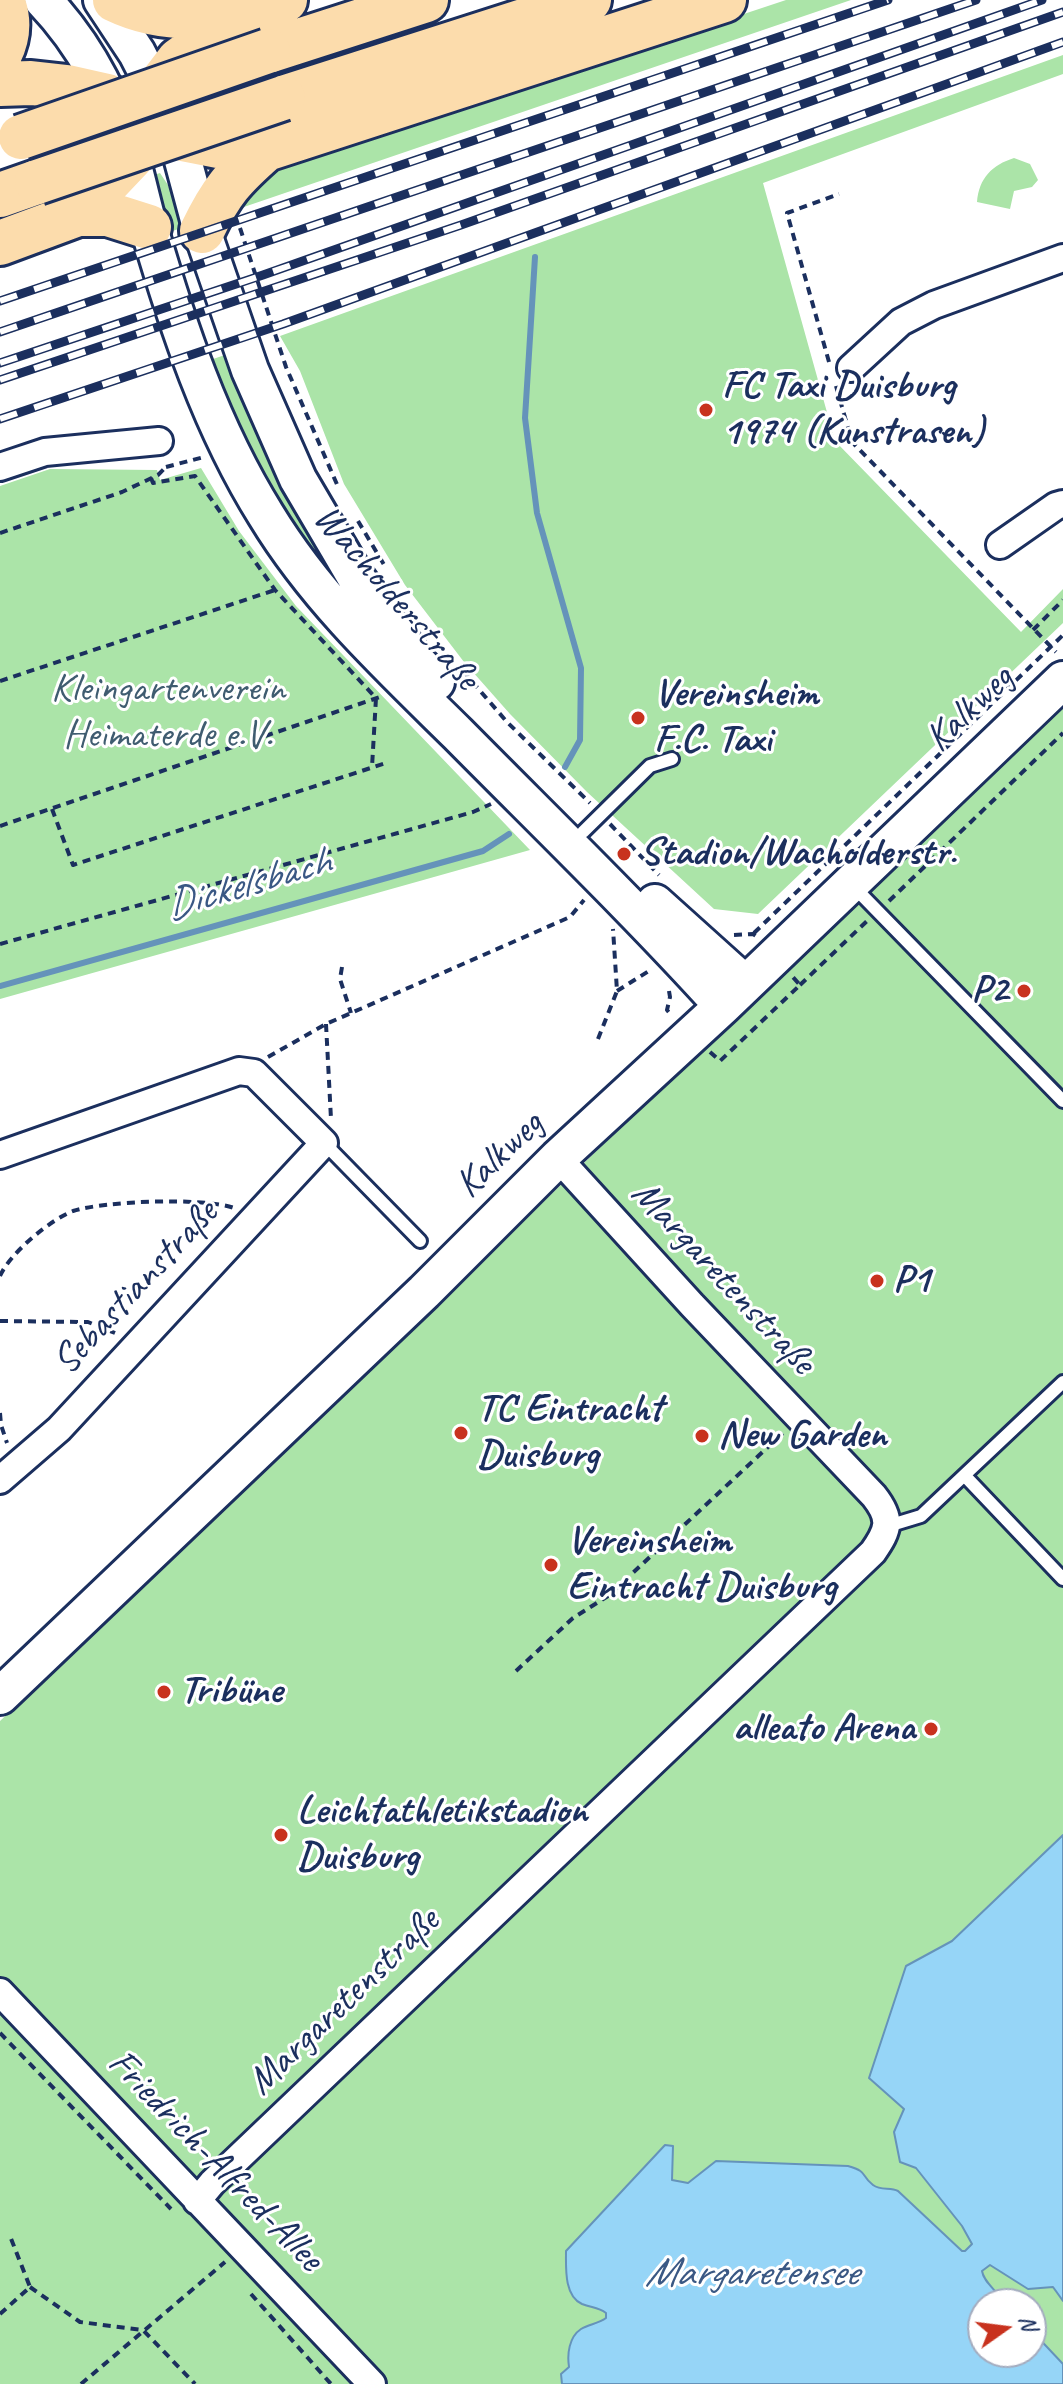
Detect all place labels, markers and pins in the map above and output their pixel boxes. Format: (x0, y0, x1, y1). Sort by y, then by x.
place label: FC Taxi Duisburg 1974 (Kunstrasen) (722, 363, 984, 457)
marker: FC Taxi Duisburg 1974 (Kunstrasen) (697, 401, 715, 419)
place label: Vereinsheim F.C. Taxi (654, 671, 818, 765)
marker: Vereinsheim F.C. Taxi (629, 709, 647, 727)
place label: Stadion/Wacholderstr. (640, 830, 956, 878)
marker: Stadion/Wacholderstr. (615, 845, 633, 863)
place label: P2 (971, 967, 1008, 1015)
marker: P2 (1015, 982, 1033, 1000)
place label: P1 (893, 1257, 930, 1305)
marker: P1 (868, 1272, 886, 1290)
place label: TC Eintracht Duisburg (477, 1386, 663, 1480)
place label: New Garden (718, 1412, 887, 1460)
marker: TC Eintracht Duisburg (452, 1424, 470, 1442)
marker: New Garden (693, 1427, 711, 1445)
place label: Vereinsheim Eintracht Duisburg (567, 1518, 836, 1612)
marker: Vereinsheim Eintracht Duisburg (542, 1556, 560, 1574)
place label: Tribüne (180, 1668, 282, 1716)
marker: Tribüne (155, 1683, 173, 1701)
place label: alleato Arena (733, 1705, 915, 1753)
marker: alleato Arena (922, 1720, 940, 1738)
place label: Leichtathletikstadion Duisburg (297, 1788, 587, 1882)
marker: Leichtathletikstadion Duisburg (272, 1826, 290, 1844)

